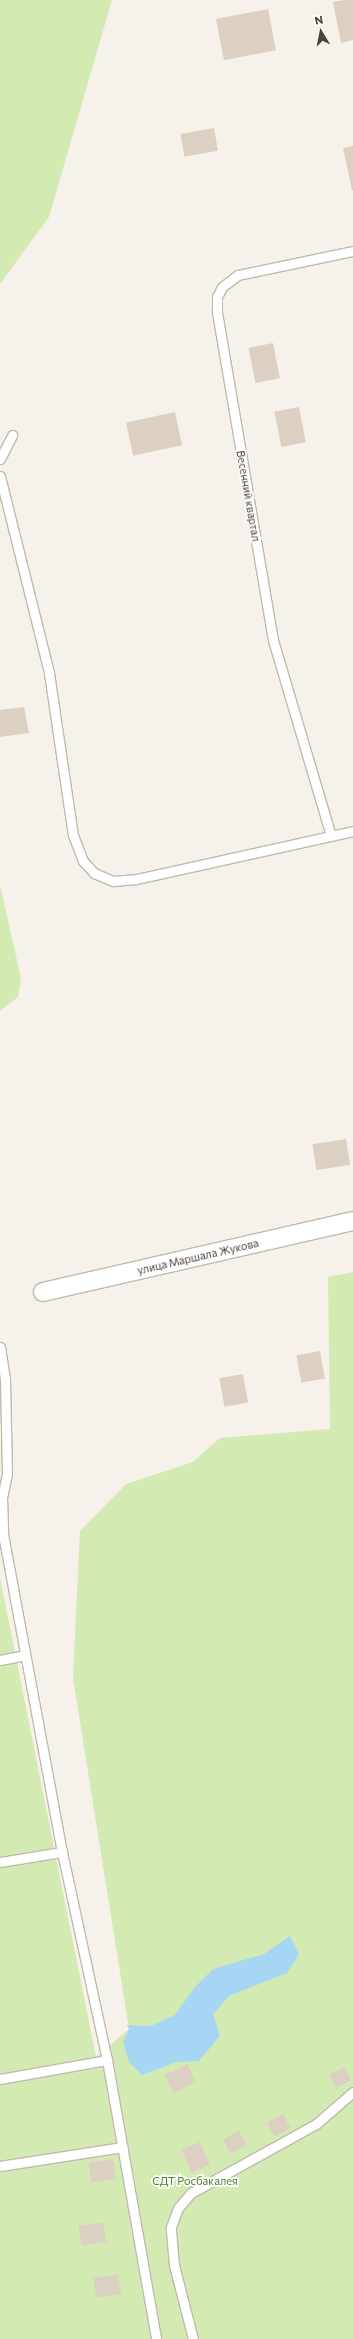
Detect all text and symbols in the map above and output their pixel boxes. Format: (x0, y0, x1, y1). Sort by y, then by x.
north arrow (301, 12, 341, 52)
text: N (314, 13, 324, 27)
street label: Весенний квартал (233, 449, 263, 543)
street label: улица Маршала Жукова (136, 1237, 260, 1277)
park label: СДТ Росбакалея (152, 2174, 238, 2188)

